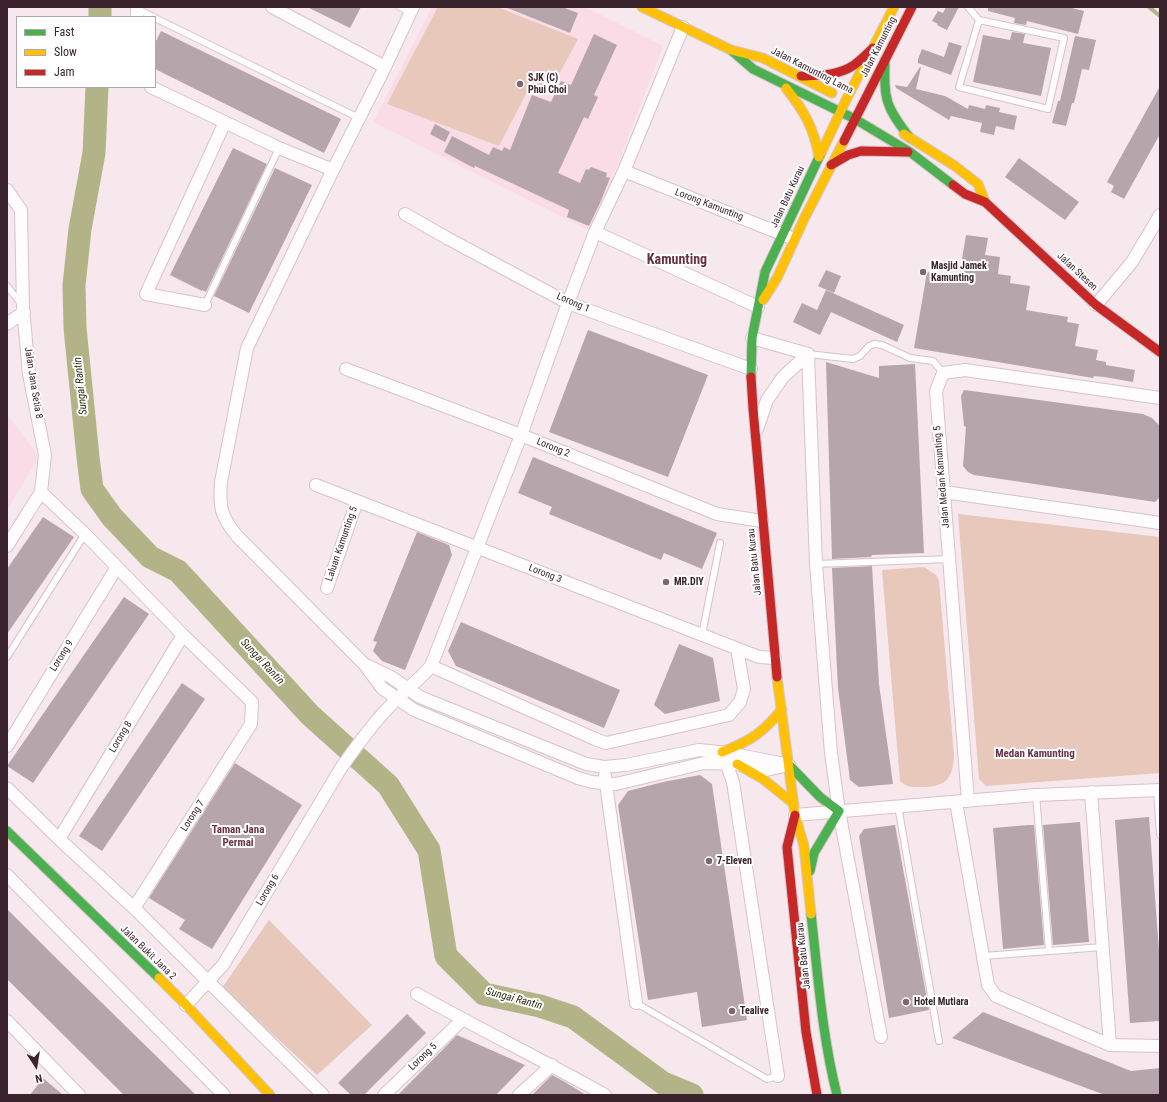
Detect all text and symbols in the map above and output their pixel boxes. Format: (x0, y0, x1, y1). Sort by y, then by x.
street label: Jalan Kamunting (859, 15, 899, 79)
legend (16, 16, 156, 88)
text: Fast (54, 25, 74, 39)
text: Slow (54, 45, 77, 59)
street label: Jalan Kamunting Lama (769, 45, 855, 97)
text: Jam (54, 65, 75, 79)
place label: SJK (C) Phui Choi (528, 72, 566, 96)
marker: SJK (C) Phui Choi (515, 79, 525, 89)
street label: Jalan Batu Kurau (768, 164, 808, 230)
street label: Lorong Kamunting (673, 186, 745, 224)
street label: Jalan Stesen (1054, 250, 1100, 294)
district label: Kamunting (647, 252, 707, 268)
place label: Masjid Jamek Kamunting (931, 260, 987, 284)
marker: Masjid Jamek Kamunting (918, 267, 928, 277)
street label: Lorong 1 (555, 291, 591, 315)
street label: Jalan Jana Setia 8 (21, 346, 45, 420)
water label: Sungai Rantin (71, 357, 91, 415)
street label: Jalan Medan Kamunting 5 (932, 425, 952, 529)
street label: Lorong 2 (535, 436, 571, 460)
street label: Laluan Kamunting 5 (324, 505, 360, 583)
street label: Jalan Batu Kurau (746, 528, 764, 596)
street label: Lorong 3 (527, 562, 563, 586)
place label: MR.DIY (674, 576, 704, 588)
marker: MR.DIY (661, 577, 671, 587)
water label: Sungai Rantin (237, 636, 287, 688)
street label: Lorong 9 (48, 638, 76, 674)
street label: Lorong 8 (107, 719, 135, 755)
district label: Medan Kamunting (995, 747, 1075, 761)
street label: Lorong 7 (179, 798, 207, 834)
district label: Taman Jana Permai (212, 823, 264, 849)
place label: 7-Eleven (717, 855, 752, 867)
marker: 7-Eleven (704, 856, 714, 866)
street label: Lorong 6 (254, 872, 282, 908)
street label: Jalan Batu Kurau (795, 922, 813, 990)
street label: Jalan Bukit Jana 2 (118, 923, 178, 983)
water label: Sungai Rantin (484, 985, 544, 1013)
place label: Hotel Mutiara (914, 996, 968, 1008)
marker: Hotel Mutiara (901, 997, 911, 1007)
place label: Tealive (740, 1005, 769, 1017)
marker: Tealive (727, 1006, 737, 1016)
street label: Lorong 5 (406, 1041, 440, 1073)
north arrow (16, 1046, 56, 1086)
text: N (34, 1071, 43, 1085)

